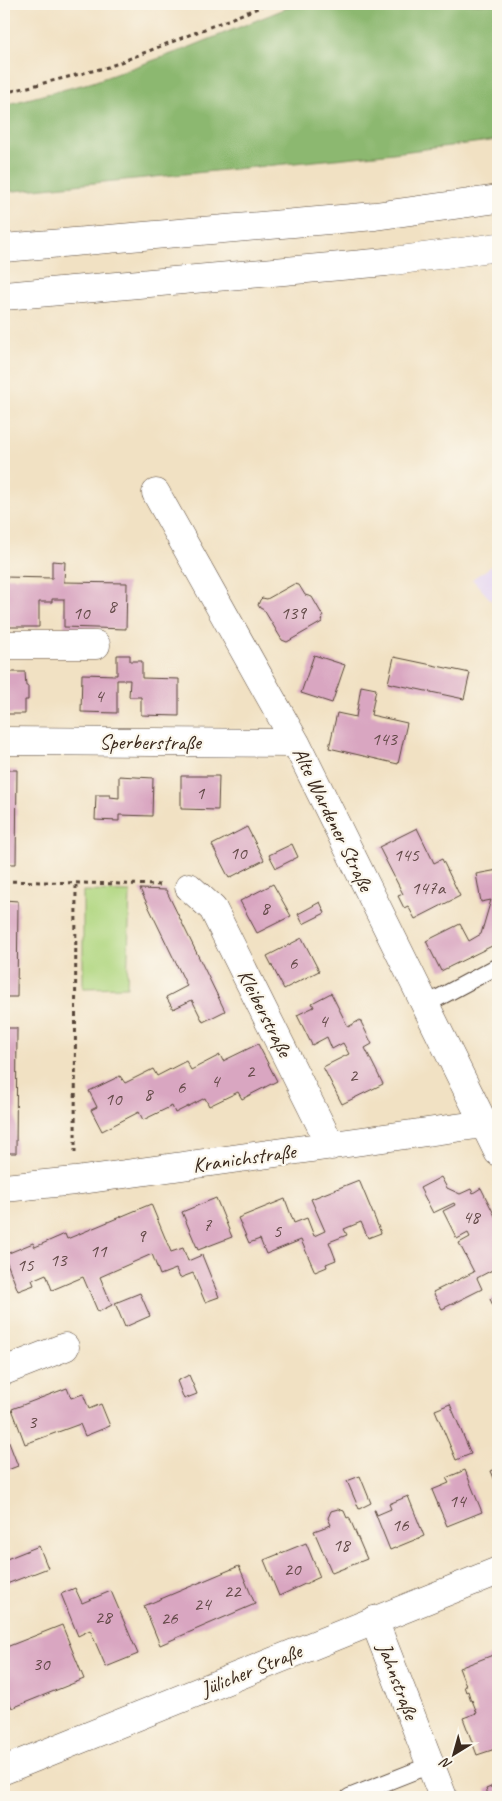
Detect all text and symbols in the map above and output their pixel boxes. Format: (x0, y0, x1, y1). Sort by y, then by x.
house number: 8 (108, 594, 119, 618)
house number: 10 (72, 601, 91, 625)
house number: 139 (280, 601, 307, 625)
house number: 4 (95, 684, 106, 708)
house number: 143 (371, 727, 398, 751)
street label: Sperberstraße (99, 729, 203, 755)
street label: Alte Wardener Straße (287, 743, 380, 897)
house number: 1 (196, 781, 206, 805)
house number: 10 (229, 841, 248, 865)
house number: 145 (393, 843, 420, 867)
house number: 147a (411, 876, 447, 900)
house number: 8 (261, 896, 272, 920)
house number: 6 (289, 951, 299, 975)
street label: Kleiberstraße (232, 965, 299, 1063)
house number: 4 (319, 1009, 330, 1033)
house number: 2 (246, 1059, 256, 1083)
house number: 2 (349, 1063, 359, 1087)
house number: 4 (211, 1069, 222, 1093)
house number: 6 (177, 1075, 187, 1099)
house number: 8 (144, 1082, 155, 1106)
house number: 10 (104, 1087, 123, 1111)
street label: Kranichstraße (191, 1138, 299, 1178)
house number: 48 (462, 1205, 482, 1229)
house number: 7 (203, 1213, 213, 1237)
house number: 5 (273, 1219, 283, 1243)
house number: 9 (137, 1224, 147, 1248)
house number: 11 (89, 1239, 108, 1263)
house number: 13 (49, 1248, 68, 1272)
house number: 15 (16, 1253, 35, 1277)
house number: 3 (28, 1410, 38, 1434)
house number: 14 (448, 1489, 468, 1513)
house number: 16 (391, 1513, 410, 1537)
house number: 18 (332, 1533, 352, 1557)
house number: 20 (283, 1557, 302, 1581)
house number: 22 (223, 1579, 242, 1603)
house number: 24 (193, 1592, 213, 1616)
house number: 28 (94, 1605, 114, 1629)
house number: 26 (160, 1606, 179, 1630)
street label: Jülicher Straße (196, 1637, 307, 1702)
street label: Jahnstraße (371, 1638, 425, 1725)
house number: 30 (32, 1652, 51, 1676)
north arrow (430, 1728, 480, 1778)
text: N (436, 1753, 455, 1773)

